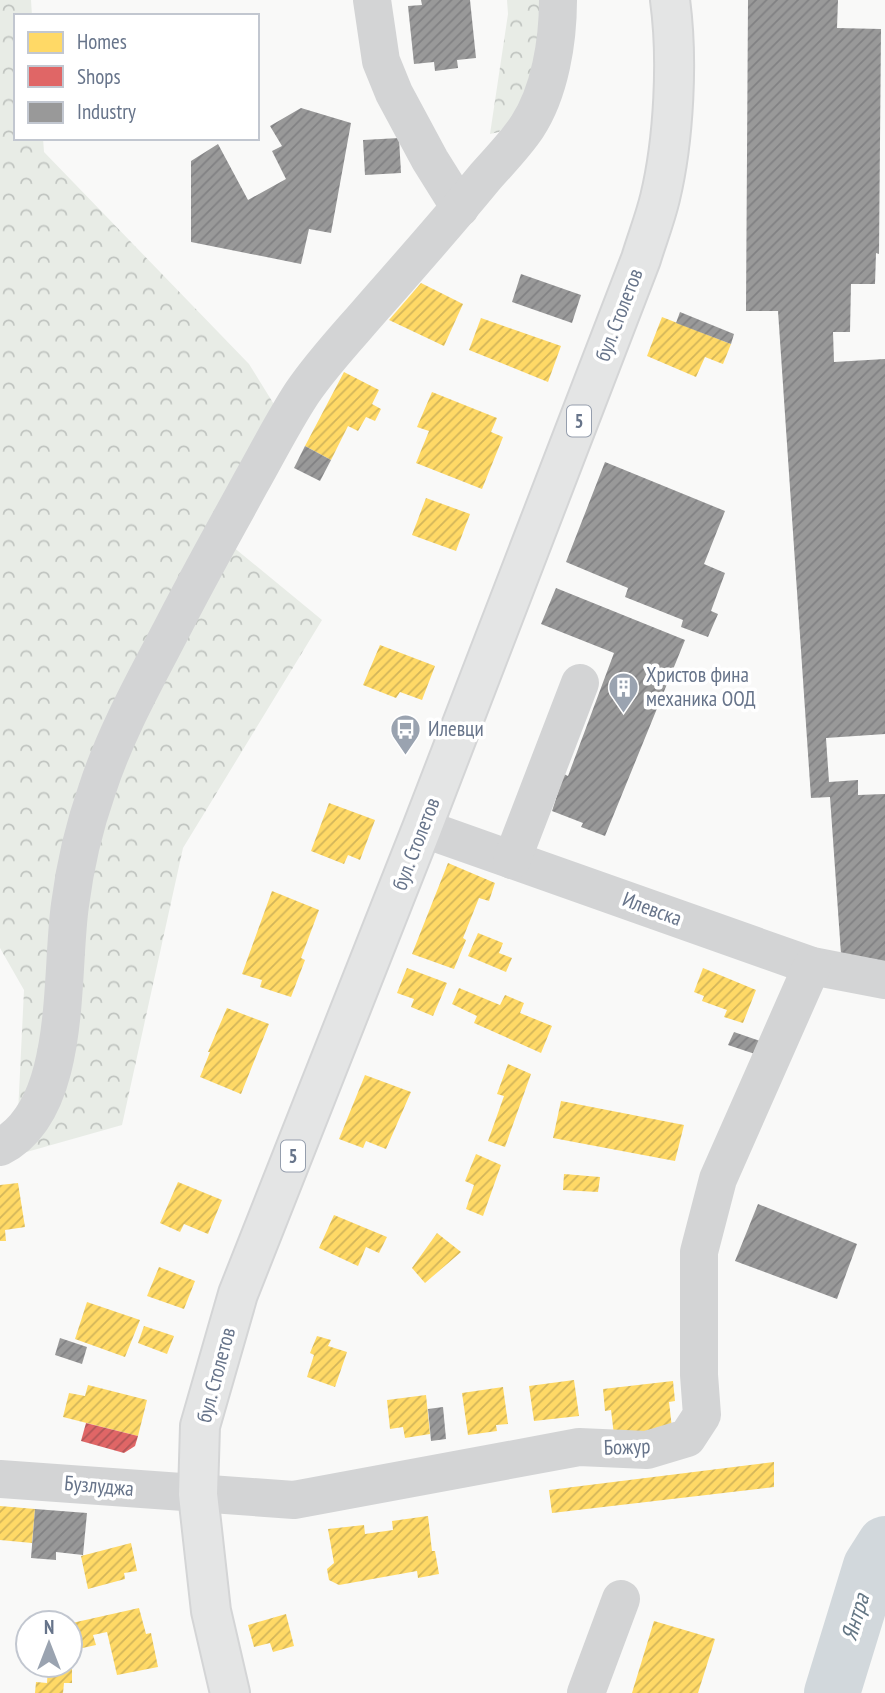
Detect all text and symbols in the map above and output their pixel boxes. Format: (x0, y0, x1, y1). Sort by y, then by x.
legend (14, 14, 259, 140)
text: Homes (77, 28, 127, 55)
text: Shops (77, 63, 121, 90)
text: Industry (77, 98, 136, 125)
street label: бул. Столетов (589, 265, 649, 365)
road number: 5 (567, 406, 591, 436)
place label: Христов фина механика ООД (646, 661, 756, 712)
building icon: Христов фина механика ООД (606, 670, 640, 714)
bus stop icon: Илевци (388, 712, 422, 756)
place label: Илевци (428, 715, 484, 742)
street label: бул. Столетов (386, 794, 446, 894)
street label: Илевска (619, 885, 686, 932)
road number: 5 (281, 1140, 305, 1172)
street label: бул. Столетов (190, 1324, 241, 1425)
street label: Божур (603, 1432, 651, 1461)
street label: Бузлуджа (63, 1469, 135, 1502)
water label: Янтра (834, 1588, 876, 1644)
north arrow (14, 1609, 84, 1679)
text: N (44, 1615, 54, 1639)

